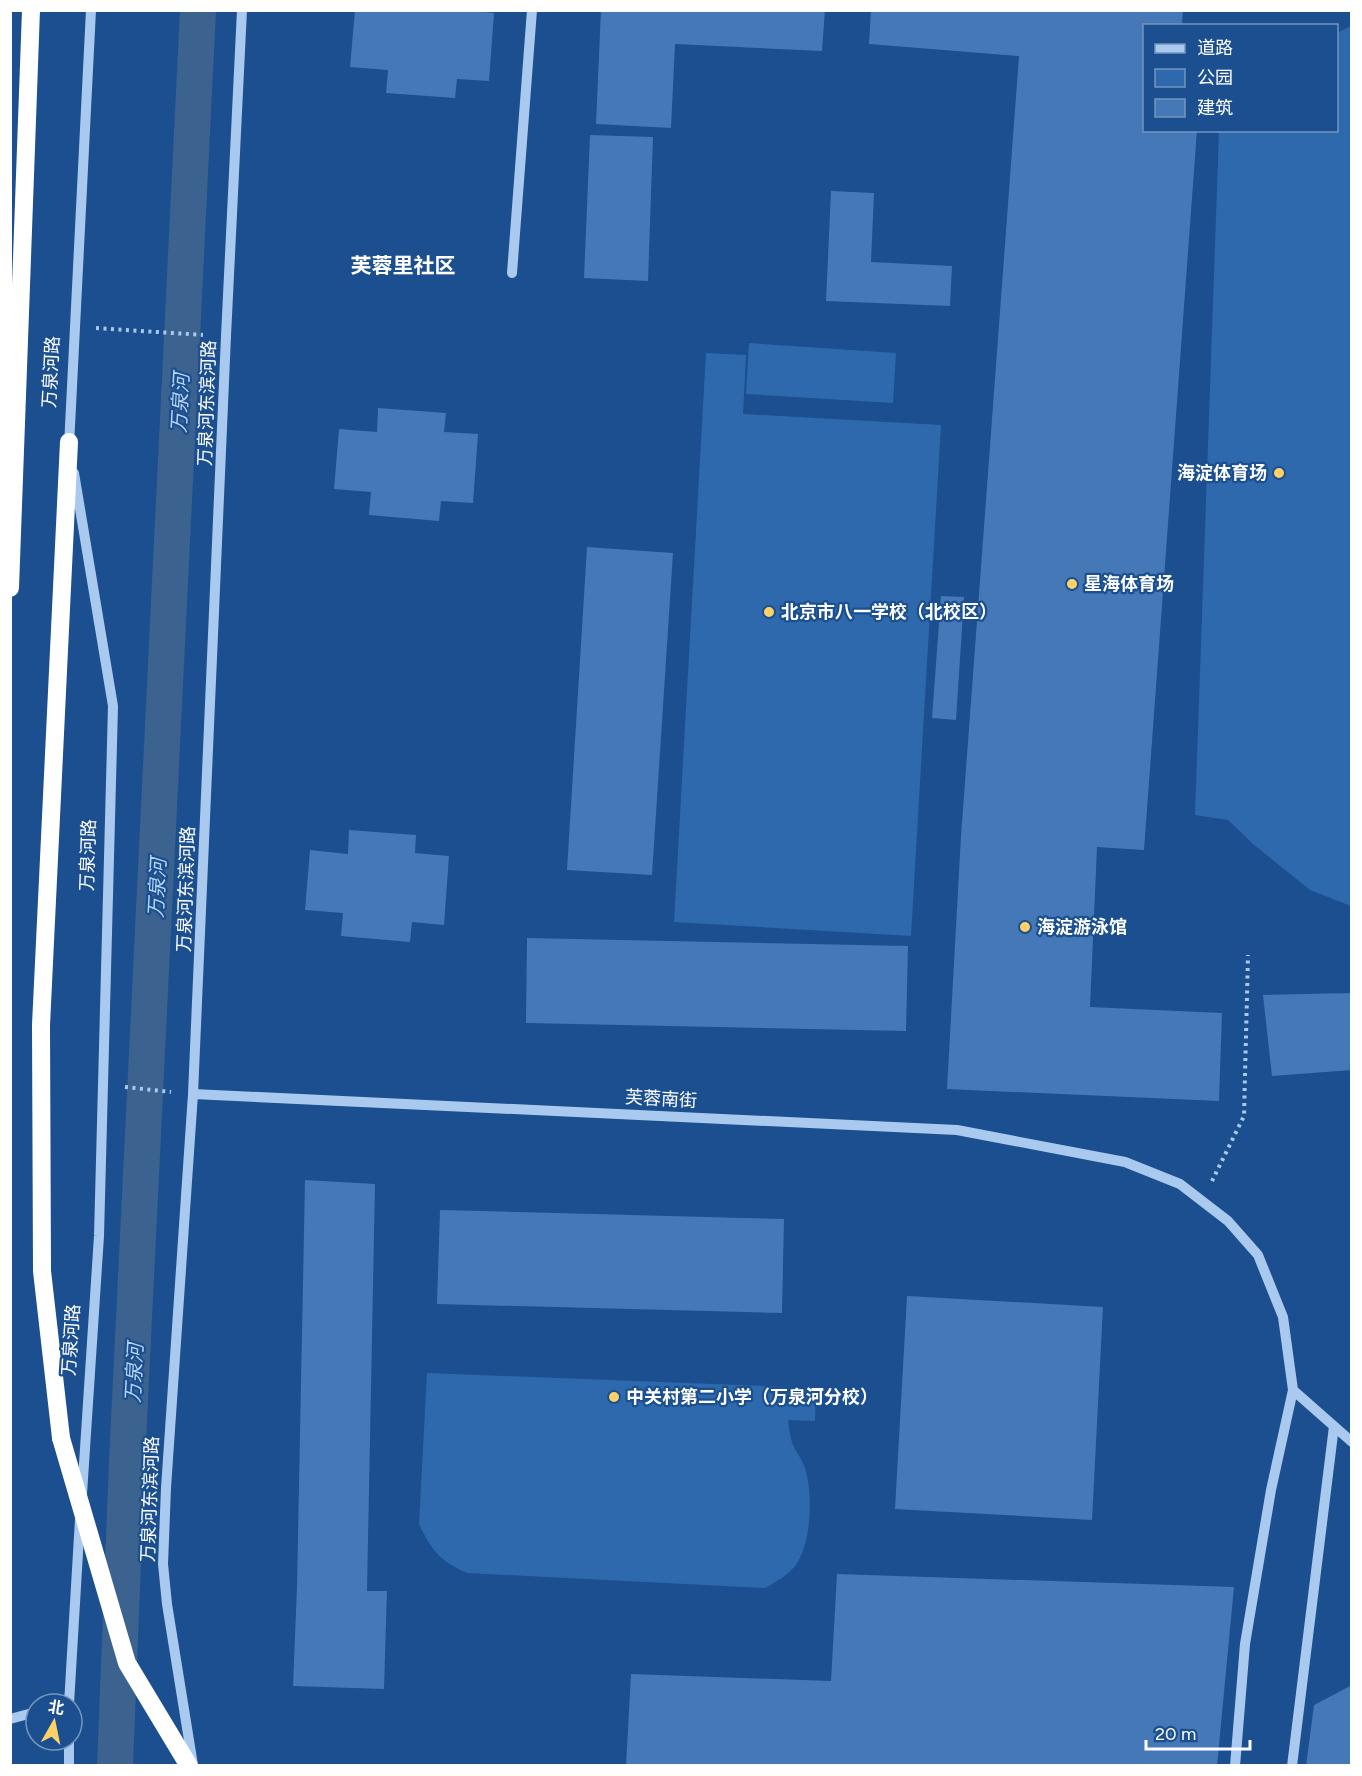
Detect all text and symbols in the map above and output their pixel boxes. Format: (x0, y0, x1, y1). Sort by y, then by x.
legend (1143, 24, 1338, 132)
text: 道路 (1197, 37, 1233, 59)
text: 公园 (1197, 67, 1233, 89)
text: 建筑 (1197, 97, 1233, 119)
district label: 芙蓉里社区 (351, 253, 456, 278)
street label: 万泉河路 (38, 335, 64, 409)
street label: 万泉河东滨河路 (194, 340, 220, 466)
water label: 万泉河 (166, 368, 194, 434)
place label: 海淀体育场 (1177, 462, 1267, 484)
marker: 海淀体育场 (1272, 466, 1286, 480)
place label: 星海体育场 (1084, 573, 1174, 595)
marker: 星海体育场 (1065, 577, 1079, 591)
place label: 北京市八一学校（北校区） (781, 601, 997, 623)
marker: 北京市八一学校（北校区） (762, 605, 776, 619)
street label: 万泉河路 (76, 819, 100, 891)
street label: 万泉河东滨河路 (173, 826, 199, 952)
water label: 万泉河 (143, 853, 171, 919)
place label: 海淀游泳馆 (1037, 916, 1127, 938)
marker: 海淀游泳馆 (1018, 920, 1032, 934)
street label: 芙蓉南街 (624, 1086, 698, 1112)
street label: 万泉河路 (58, 1303, 84, 1377)
water label: 万泉河 (120, 1338, 148, 1404)
place label: 中关村第二小学（万泉河分校） (626, 1386, 878, 1408)
marker: 中关村第二小学（万泉河分校） (607, 1390, 621, 1404)
street label: 万泉河东滨河路 (137, 1436, 163, 1562)
north arrow (24, 1692, 84, 1752)
text: 北 (47, 1697, 66, 1718)
scale bar (1146, 1713, 1250, 1751)
text: 20 m (1155, 1723, 1196, 1745)

